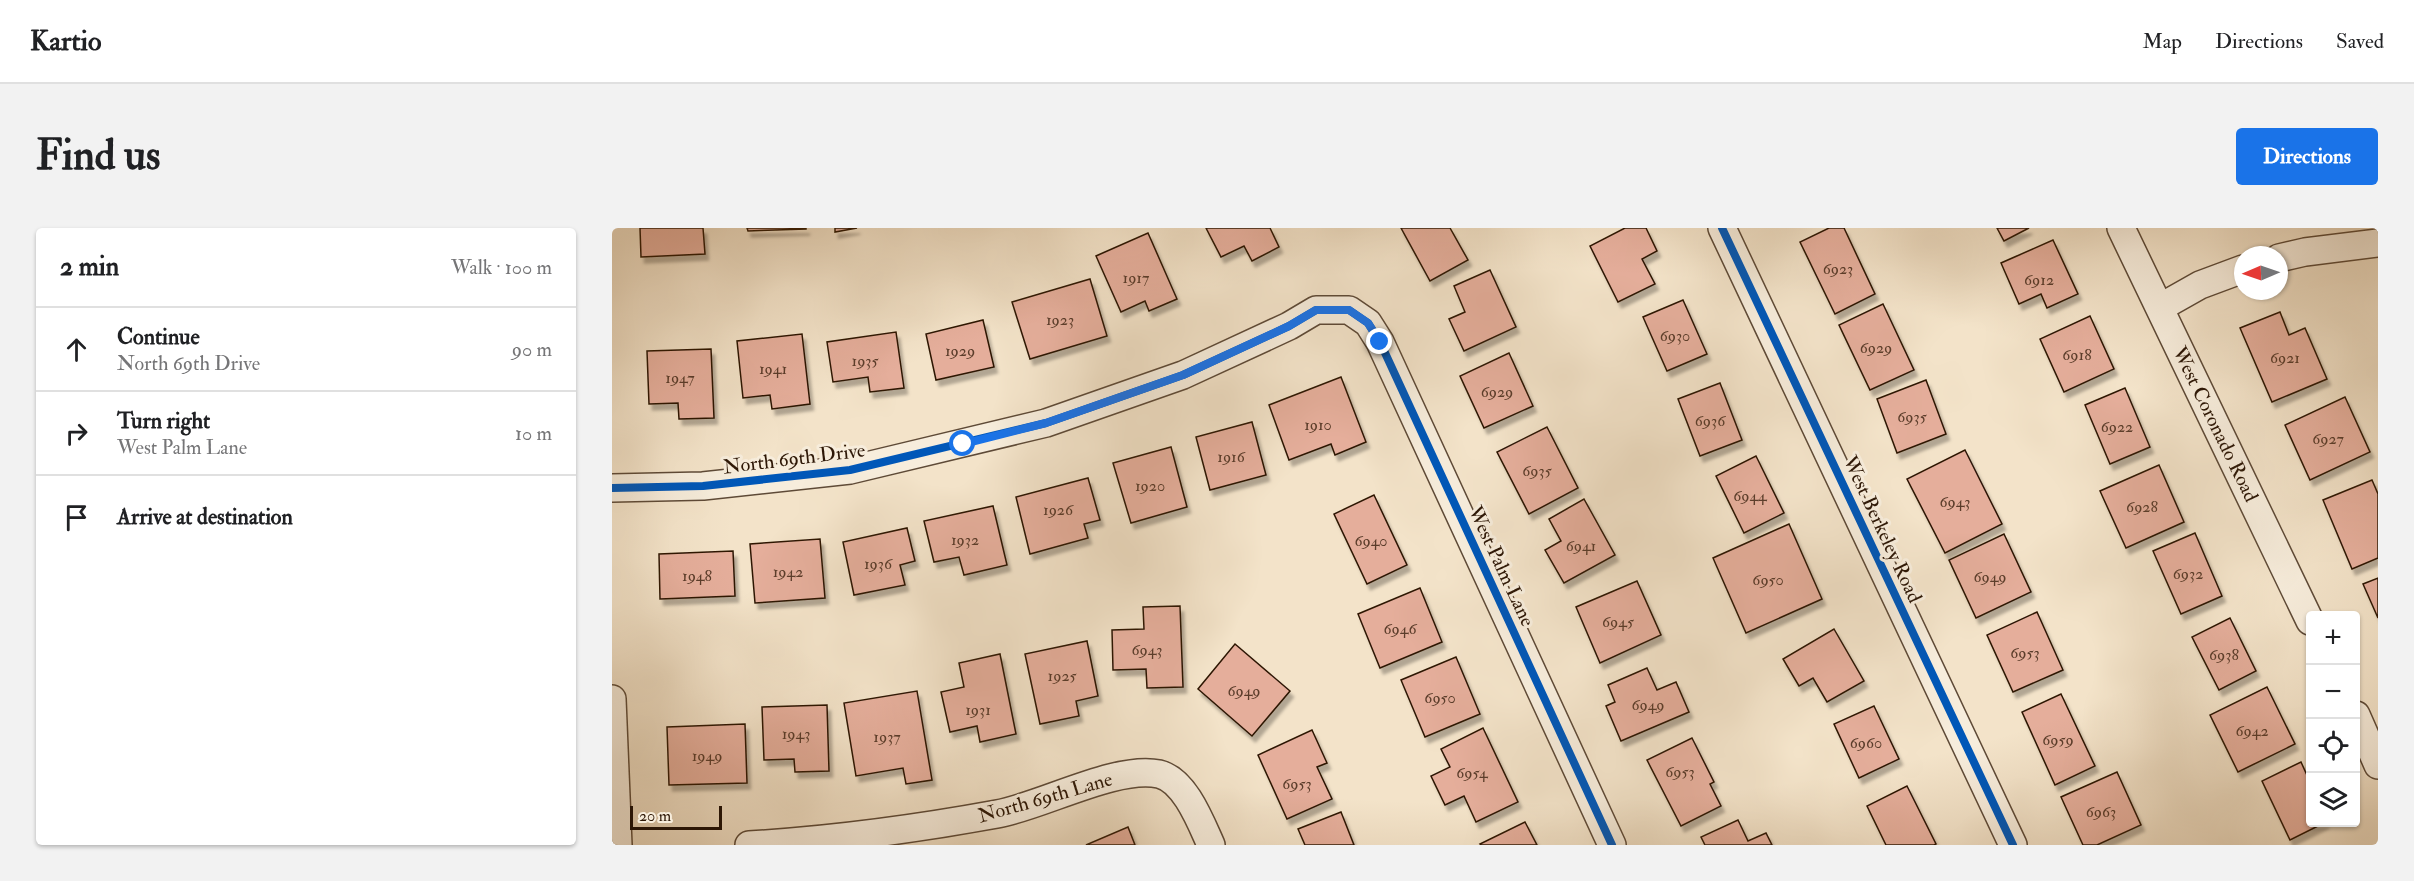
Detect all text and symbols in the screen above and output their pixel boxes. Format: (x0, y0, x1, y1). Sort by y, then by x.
text: Kartio (30, 24, 101, 59)
text: Map (2142, 28, 2182, 55)
text: Directions (2215, 28, 2303, 55)
text: Saved (2336, 28, 2384, 55)
button: Directions (2236, 128, 2378, 185)
text: Find us (36, 130, 160, 182)
north arrow (2234, 246, 2288, 300)
text: 2 min (60, 251, 119, 283)
text: Walk · 100 m (451, 255, 552, 280)
house number: 6923 (1823, 259, 1853, 279)
house number: 1917 (1123, 268, 1150, 288)
house number: 6912 (2024, 270, 2054, 290)
house number: 1923 (1046, 310, 1074, 330)
text: Continue (117, 323, 200, 351)
house number: 6930 (1660, 326, 1690, 346)
route end (1366, 328, 1392, 354)
icon: ahead (60, 333, 93, 366)
text: 90 m (512, 337, 552, 362)
house number: 6929 (1860, 338, 1892, 358)
house number: 1929 (945, 341, 975, 361)
street label: West Coronado Road (2167, 342, 2264, 506)
house number: 6918 (2062, 345, 2092, 365)
house number: 6921 (2270, 348, 2300, 368)
text: North 69th Drive (117, 351, 260, 376)
house number: 1935 (851, 351, 879, 371)
house number: 1941 (759, 359, 787, 379)
house number: 1947 (665, 368, 695, 388)
house number: 6929 (1481, 382, 1513, 402)
text: Turn right (117, 407, 210, 435)
house number: 6935 (1897, 407, 1927, 427)
house number: 6936 (1695, 411, 1726, 431)
house number: 1910 (1304, 415, 1332, 435)
icon: right (60, 417, 93, 450)
house number: 6922 (2101, 417, 2133, 437)
text: 10 m (515, 421, 552, 446)
house number: 6927 (2312, 429, 2344, 449)
route start (949, 430, 975, 456)
text: West Palm Lane (117, 435, 247, 460)
street label: North 69th Drive (722, 437, 867, 480)
house number: 1916 (1217, 447, 1246, 467)
street label: West Berkeley Road (1837, 451, 1928, 607)
house number: 6935 (1522, 461, 1552, 481)
house number: 1920 (1135, 476, 1165, 496)
house number: 6944 (1733, 486, 1768, 506)
house number: 6943 (1939, 492, 1971, 512)
house number: 6928 (2126, 497, 2158, 517)
house number: 1926 (1043, 500, 1074, 520)
icon: arrive (60, 501, 93, 534)
street label: West Palm Lane (1462, 501, 1540, 630)
text: Arrive at destination (117, 503, 293, 531)
house number: 1932 (951, 530, 979, 550)
house number: 6940 (1354, 531, 1388, 551)
house number: 6941 (1566, 536, 1596, 556)
house number: 1936 (864, 554, 893, 574)
house number: 1942 (773, 562, 803, 582)
house number: 6932 (2173, 564, 2203, 584)
house number: 1948 (682, 566, 712, 586)
house number: 6949 (1973, 567, 2007, 587)
house number: 6950 (1752, 570, 1784, 590)
map controls (2306, 611, 2360, 827)
button: + (2306, 611, 2360, 665)
house number: 6945 (1602, 612, 1634, 632)
house number: 6946 (1384, 619, 1417, 639)
house number: 6943 (1131, 640, 1163, 660)
house number: 6953 (2010, 643, 2040, 663)
house number: 6938 (2209, 645, 2239, 665)
button: − (2306, 665, 2360, 719)
house number: 1925 (1048, 666, 1076, 686)
house number: 6949 (1227, 681, 1261, 701)
house number: 6950 (1424, 688, 1456, 708)
house number: 6949 (1631, 695, 1665, 715)
house number: 1931 (965, 700, 991, 720)
button: locate (2306, 719, 2360, 773)
house number: 6942 (2236, 721, 2269, 741)
house number: 1943 (782, 724, 810, 744)
house number: 1937 (873, 727, 901, 747)
house number: 6959 (2042, 730, 2074, 750)
house number: 6960 (1850, 733, 1882, 753)
house number: 1949 (692, 746, 722, 766)
house number: 6953 (1665, 762, 1695, 782)
house number: 6954 (1456, 763, 1489, 783)
street label: North 69th Lane (975, 766, 1115, 829)
button: layers (2306, 773, 2360, 827)
house number: 6953 (1282, 774, 1312, 794)
house number: 6963 (2086, 802, 2116, 822)
scale bar (630, 803, 722, 830)
text: 20 m (639, 806, 671, 826)

